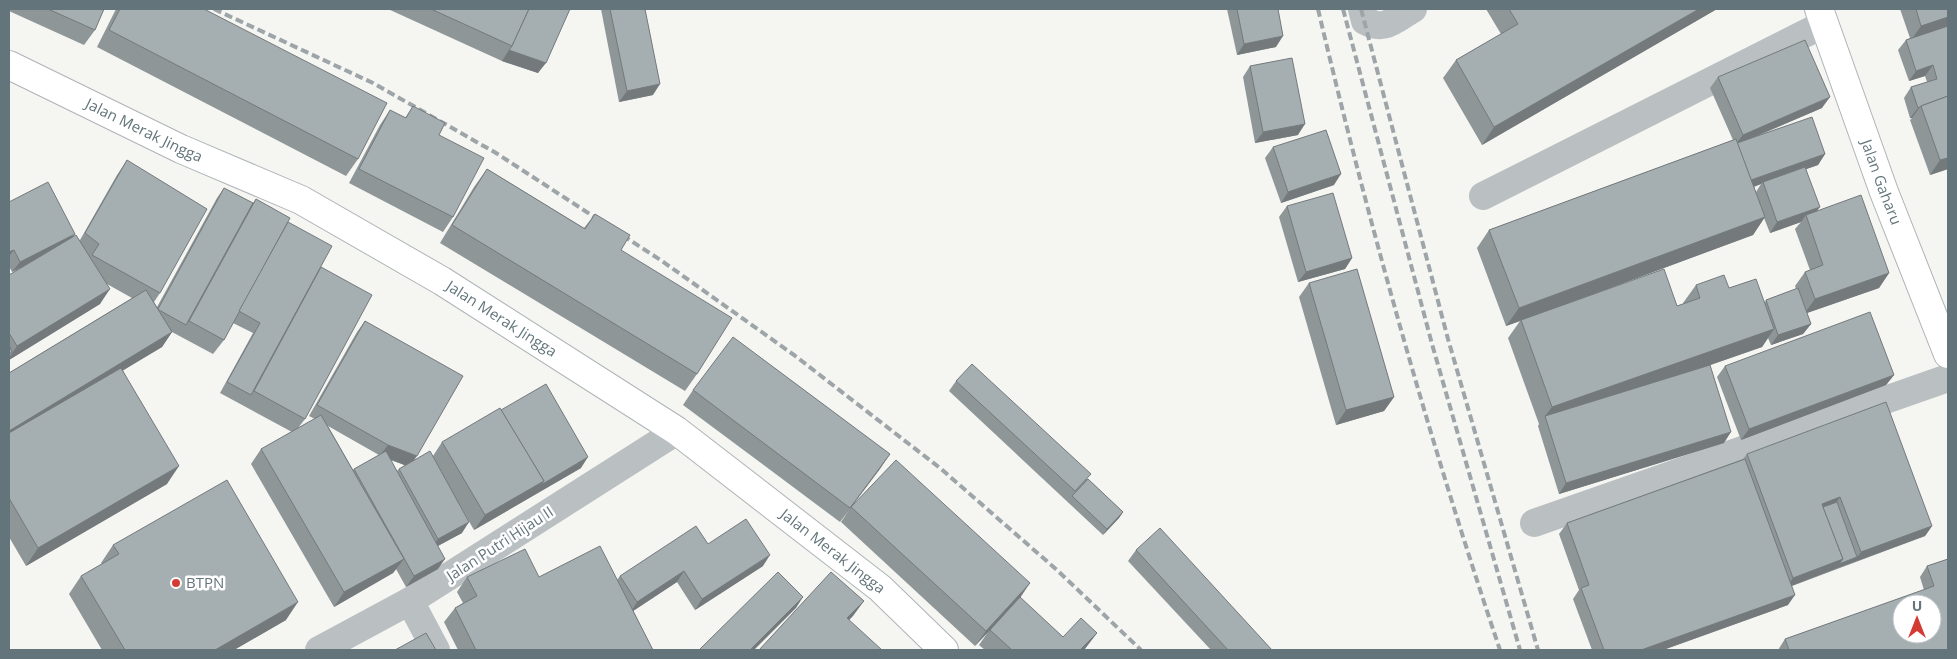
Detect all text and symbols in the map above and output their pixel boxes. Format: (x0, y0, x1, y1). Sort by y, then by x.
street label: Jalan Merak Jingga (81, 92, 206, 166)
street label: Jalan Gaharu (1856, 135, 1907, 228)
street label: Jalan Merak Jingga (441, 274, 561, 361)
street label: Jalan Putri Hijau II (441, 501, 557, 586)
street label: Jalan Merak Jingga (775, 502, 890, 598)
place label: BTPN (186, 572, 224, 592)
marker: BTPN (170, 577, 182, 589)
north arrow (1892, 594, 1942, 644)
text: U (1912, 596, 1922, 615)

